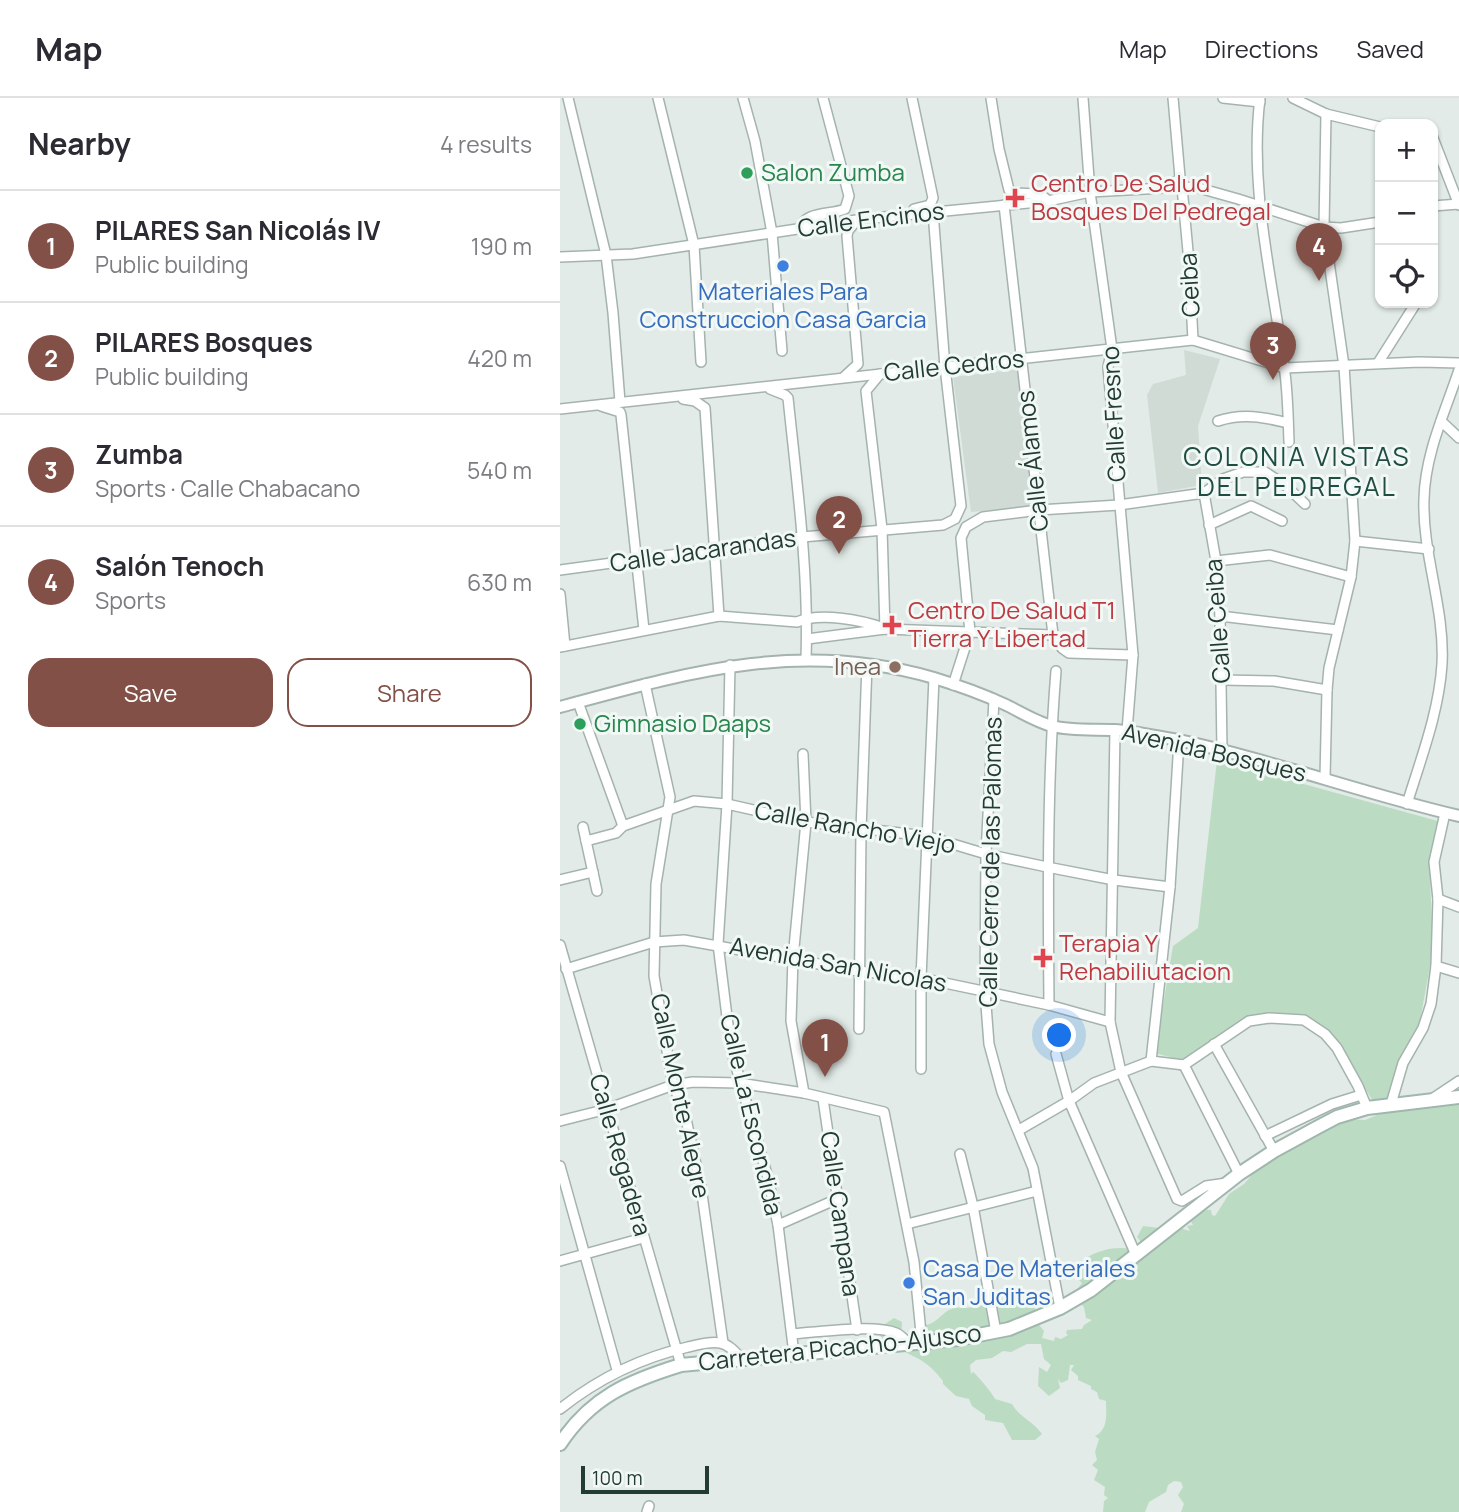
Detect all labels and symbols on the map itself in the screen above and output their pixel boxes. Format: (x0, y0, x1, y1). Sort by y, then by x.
place label: Salon Zumba (761, 155, 905, 188)
marker: Salon Zumba (739, 165, 755, 181)
place label: Centro De Salud Bosques Del Pedregal (1031, 166, 1271, 227)
marker: Centro De Salud Bosques Del Pedregal (1005, 188, 1025, 208)
street label: Calle Encinos (795, 193, 946, 244)
pin: 4 (1296, 223, 1342, 281)
street label: Ceiba (1170, 252, 1207, 318)
marker: Materiales Para Construccion Casa Garcia (775, 258, 791, 274)
place label: Materiales Para Construccion Casa Garcia (639, 274, 927, 335)
pin: 3 (1250, 322, 1296, 380)
street label: Calle Cedros (882, 341, 1026, 388)
street label: Calle Fresno (1092, 345, 1133, 483)
street label: Calle Álamos (1008, 389, 1055, 533)
district label: COLONIA VISTAS DEL PEDREGAL (1183, 438, 1411, 504)
pin: 2 (816, 496, 862, 554)
street label: Calle Jacarandas (608, 520, 798, 579)
street label: Calle Ceiba (1196, 558, 1237, 685)
place label: Centro De Salud T1 Tierra Y Libertad (908, 593, 1116, 654)
marker: Centro De Salud T1 Tierra Y Libertad (882, 615, 902, 635)
place label: Inea (834, 649, 881, 682)
marker: Inea (887, 659, 903, 675)
place label: Gimnasio Daaps (594, 706, 771, 739)
street label: Avenida Bosques (1119, 714, 1310, 789)
marker: Gimnasio Daaps (572, 716, 588, 732)
street label: Calle Cerro de las Palomas (970, 716, 1009, 1008)
street label: Calle Rancho Viejo (752, 793, 958, 860)
place label: Terapia Y Rehabiliutacion (1059, 926, 1231, 987)
street label: Avenida San Nicolas (727, 928, 949, 999)
marker: Terapia Y Rehabiliutacion (1033, 948, 1053, 968)
street label: Calle Monte Alegre (644, 990, 719, 1201)
street label: Calle La Escondida (713, 1011, 792, 1219)
your location (1042, 1018, 1076, 1052)
pin: 1 (802, 1019, 848, 1077)
street label: Calle Regadera (583, 1070, 660, 1239)
street label: Calle Campana (814, 1129, 869, 1299)
place label: Casa De Materiales San Juditas (923, 1251, 1136, 1312)
marker: Casa De Materiales San Juditas (901, 1275, 917, 1291)
street label: Carretera Picacho-Ajusco (697, 1315, 983, 1378)
scale bar (581, 1463, 709, 1495)

